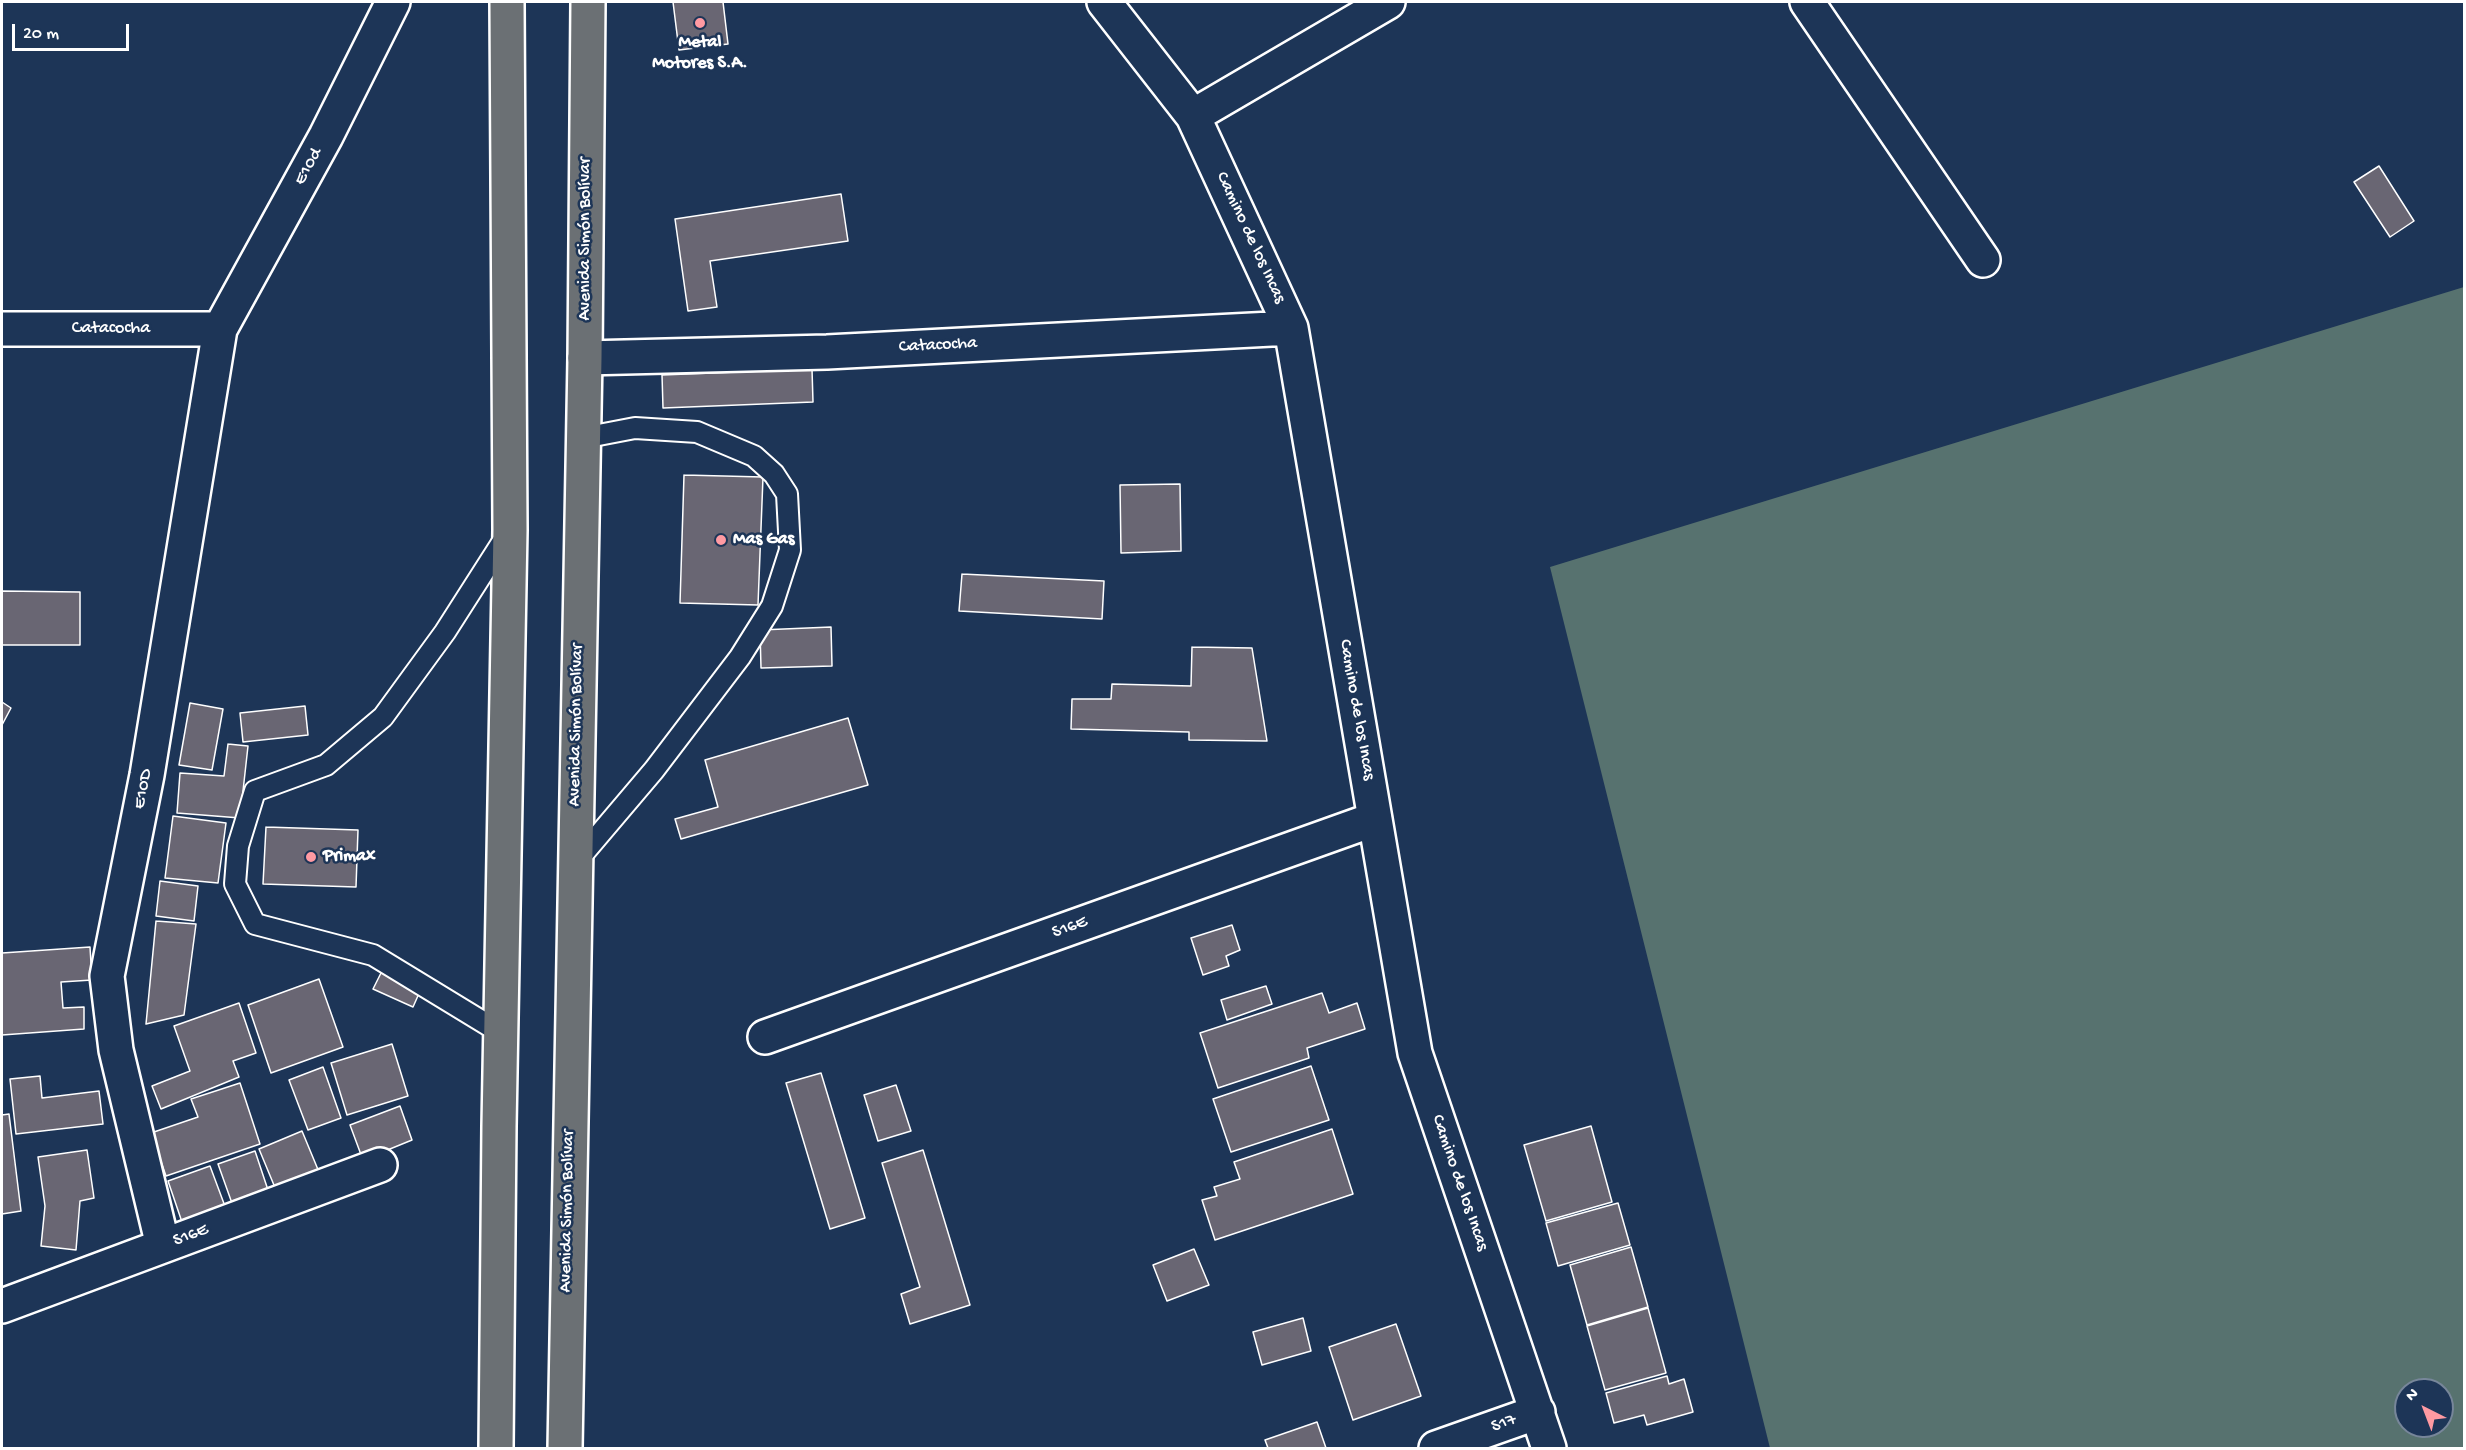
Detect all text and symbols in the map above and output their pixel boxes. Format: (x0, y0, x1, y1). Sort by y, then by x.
scale bar (15, 12, 132, 50)
marker: Metal Motores S.A. (693, 16, 707, 30)
text: 20 m (23, 24, 59, 45)
place label: Metal Motores S.A. (652, 32, 748, 74)
street label: E10d (290, 145, 328, 189)
street label: Avenida Simón Bolívar (575, 157, 597, 321)
street label: Camino de los Incas (1210, 169, 1290, 307)
street label: Catacocha (72, 318, 150, 340)
street label: Catacocha (898, 333, 978, 359)
place label: Mas Gas (733, 529, 794, 551)
marker: Mas Gas (714, 533, 728, 547)
street label: Camino de los Incas (1333, 638, 1379, 782)
street label: Avenida Simón Bolívar (565, 643, 589, 807)
street label: E10D (130, 767, 158, 811)
place label: Primax (323, 846, 375, 868)
marker: Primax (304, 850, 318, 864)
street label: S16E (1049, 912, 1091, 944)
street label: Camino de los Incas (1426, 1112, 1492, 1254)
street label: Avenida Simón Bolívar (556, 1129, 580, 1293)
street label: S16E (170, 1219, 212, 1253)
north arrow (2394, 1378, 2454, 1438)
text: N (2403, 1385, 2423, 1406)
street label: S17 (1489, 1410, 1519, 1438)

